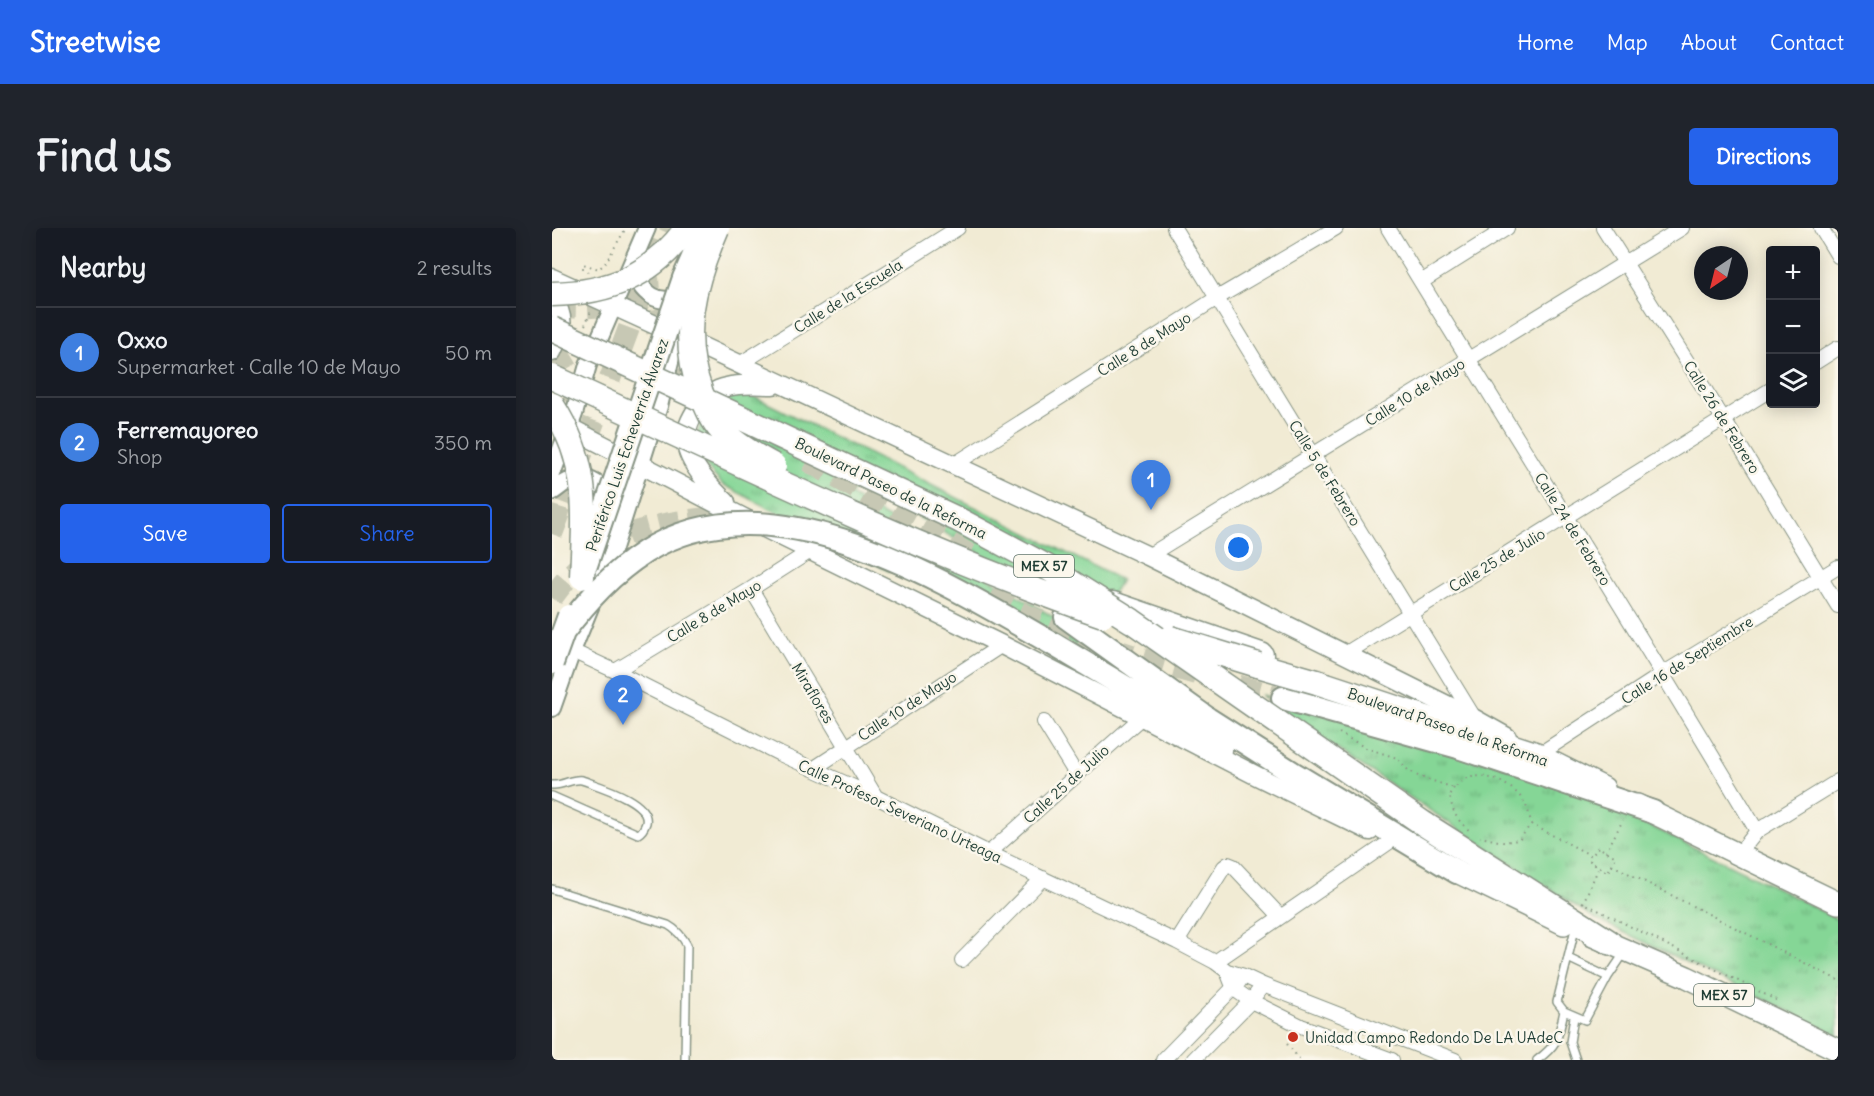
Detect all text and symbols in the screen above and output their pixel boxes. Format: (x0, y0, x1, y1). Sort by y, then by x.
text: Streetwise (30, 24, 161, 60)
text: Home (1517, 29, 1574, 56)
text: Map (1607, 29, 1648, 56)
text: About (1681, 29, 1737, 56)
text: Contact (1770, 29, 1844, 56)
button: Directions (1689, 128, 1838, 185)
text: Find us (36, 130, 172, 182)
north arrow (1694, 246, 1748, 300)
map controls (1766, 246, 1820, 408)
button: + (1766, 246, 1820, 300)
text: Nearby (60, 251, 146, 284)
text: 2 results (417, 255, 492, 280)
street label: Calle de la Escuela (790, 255, 906, 337)
button: − (1766, 300, 1820, 354)
street label: Calle 8 de Mayo (1094, 308, 1194, 380)
text: Oxxo (117, 326, 168, 354)
street label: Periférico Luis Echeverría Álvarez (582, 336, 672, 554)
text: 1 (76, 340, 83, 365)
text: 50 m (445, 340, 492, 365)
text: Supermarket · Calle 10 de Mayo (117, 354, 401, 379)
street label: Calle 10 de Mayo (1362, 354, 1468, 430)
button: layers (1766, 354, 1820, 408)
street label: Calle 26 de Febrero (1680, 357, 1764, 477)
text: Ferremayoreo (117, 416, 258, 444)
street label: Calle 5 de Febrero (1285, 416, 1365, 530)
text: 2 (74, 430, 85, 455)
text: 350 m (434, 430, 492, 455)
street label: Boulevard Paseo de la Reforma (792, 433, 990, 543)
text: Shop (117, 444, 162, 469)
pin: 1 (1132, 460, 1170, 510)
street label: Calle 24 de Febrero (1531, 469, 1615, 589)
button: Save (60, 504, 270, 563)
button: Share (282, 504, 492, 563)
street label: Calle 25 de Julio (1445, 524, 1549, 596)
your location (1224, 533, 1253, 562)
road number: MEX 57 (1014, 555, 1074, 577)
street label: Calle 8 de Mayo (663, 575, 765, 647)
street label: Calle 16 de Septiembre (1618, 612, 1756, 708)
street label: Miraflores (788, 659, 839, 727)
street label: Calle 10 de Mayo (854, 667, 960, 745)
pin: 2 (604, 676, 642, 725)
street label: Boulevard Paseo de la Reforma (1345, 684, 1551, 770)
street label: Calle 25 de Julio (1019, 740, 1113, 828)
street label: Calle Profesor Severiano Urteaga (795, 755, 1005, 867)
road number: MEX 57 (1694, 984, 1754, 1006)
place label: Unidad Campo Redondo De LA UAdeC (1305, 1028, 1563, 1047)
marker: Unidad Campo Redondo De LA UAdeC (1286, 1030, 1300, 1044)

